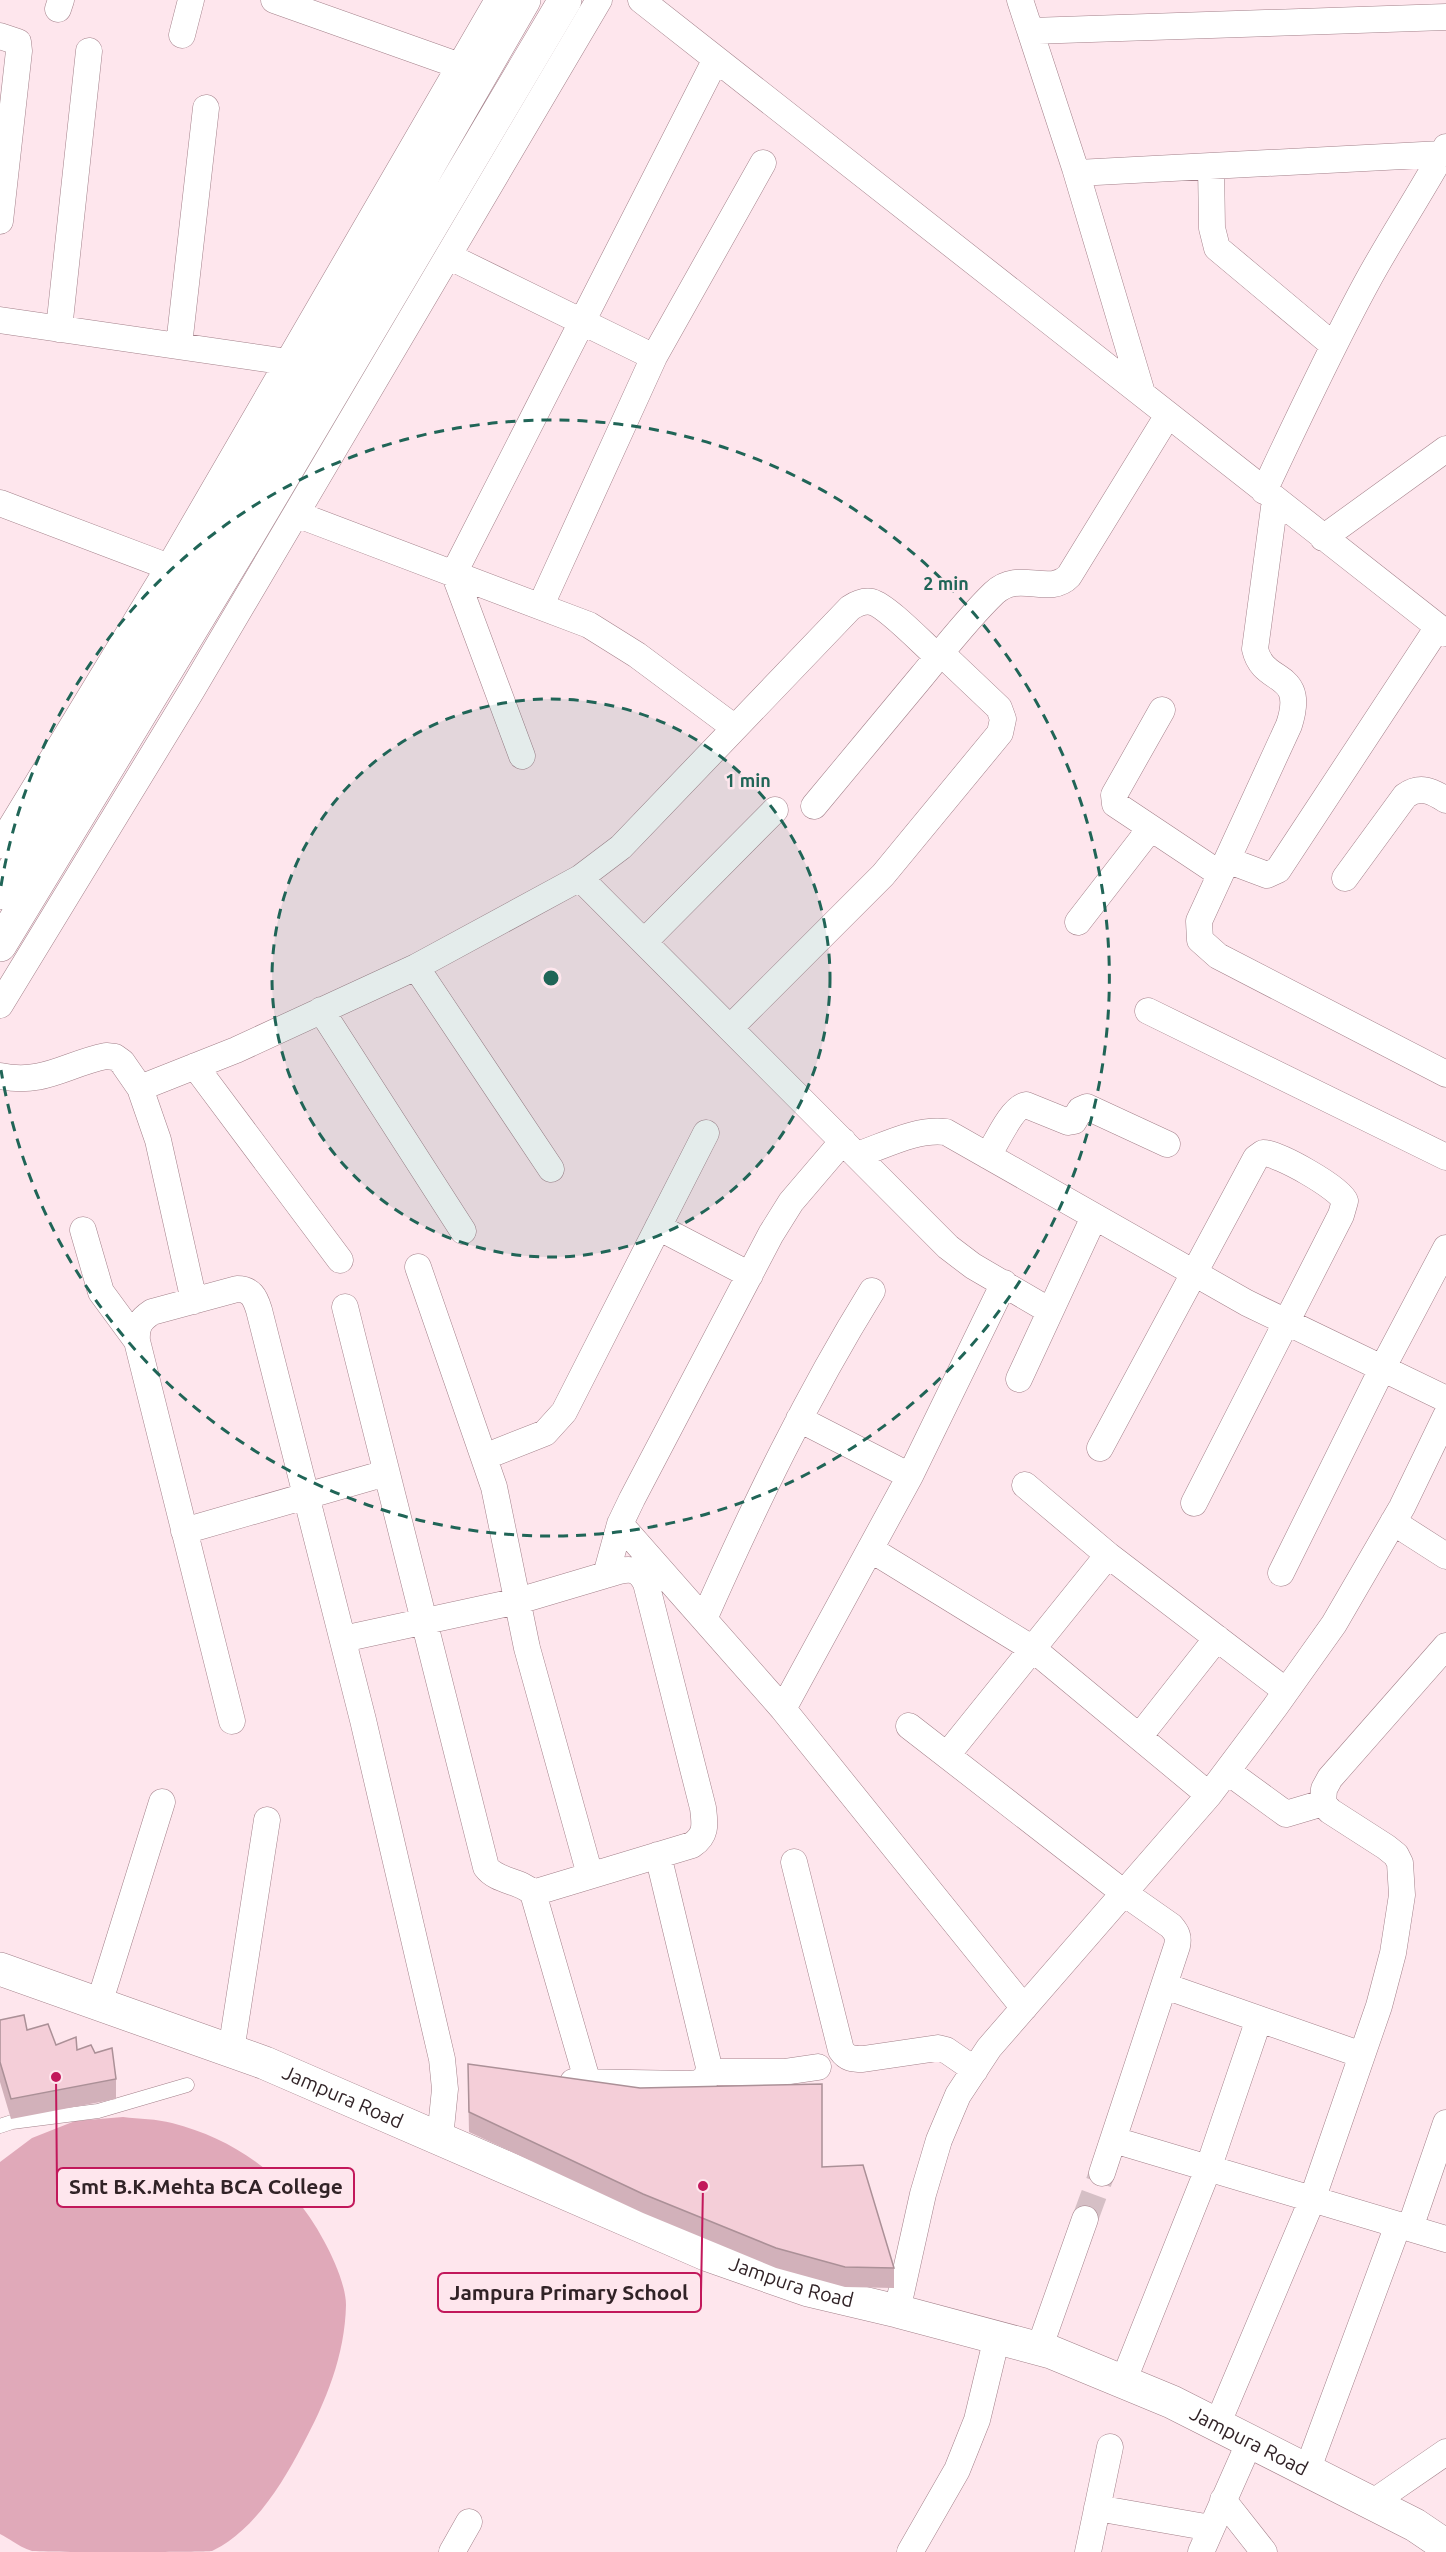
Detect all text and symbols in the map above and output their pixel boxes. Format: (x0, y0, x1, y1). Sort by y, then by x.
text: 2 min (923, 573, 969, 593)
text: 1 min (725, 770, 771, 790)
centre of rings (541, 968, 561, 988)
street label: Jampura Road (279, 2060, 407, 2132)
callout: Smt B.K.Mehta BCA College (57, 2168, 354, 2207)
text: Smt B.K.Mehta BCA College (69, 2174, 343, 2198)
street label: Jampura Road (727, 2251, 856, 2311)
callout: Jampura Primary School (438, 2273, 701, 2312)
text: Jampura Primary School (450, 2280, 688, 2304)
street label: Jampura Road (1186, 2401, 1312, 2480)

